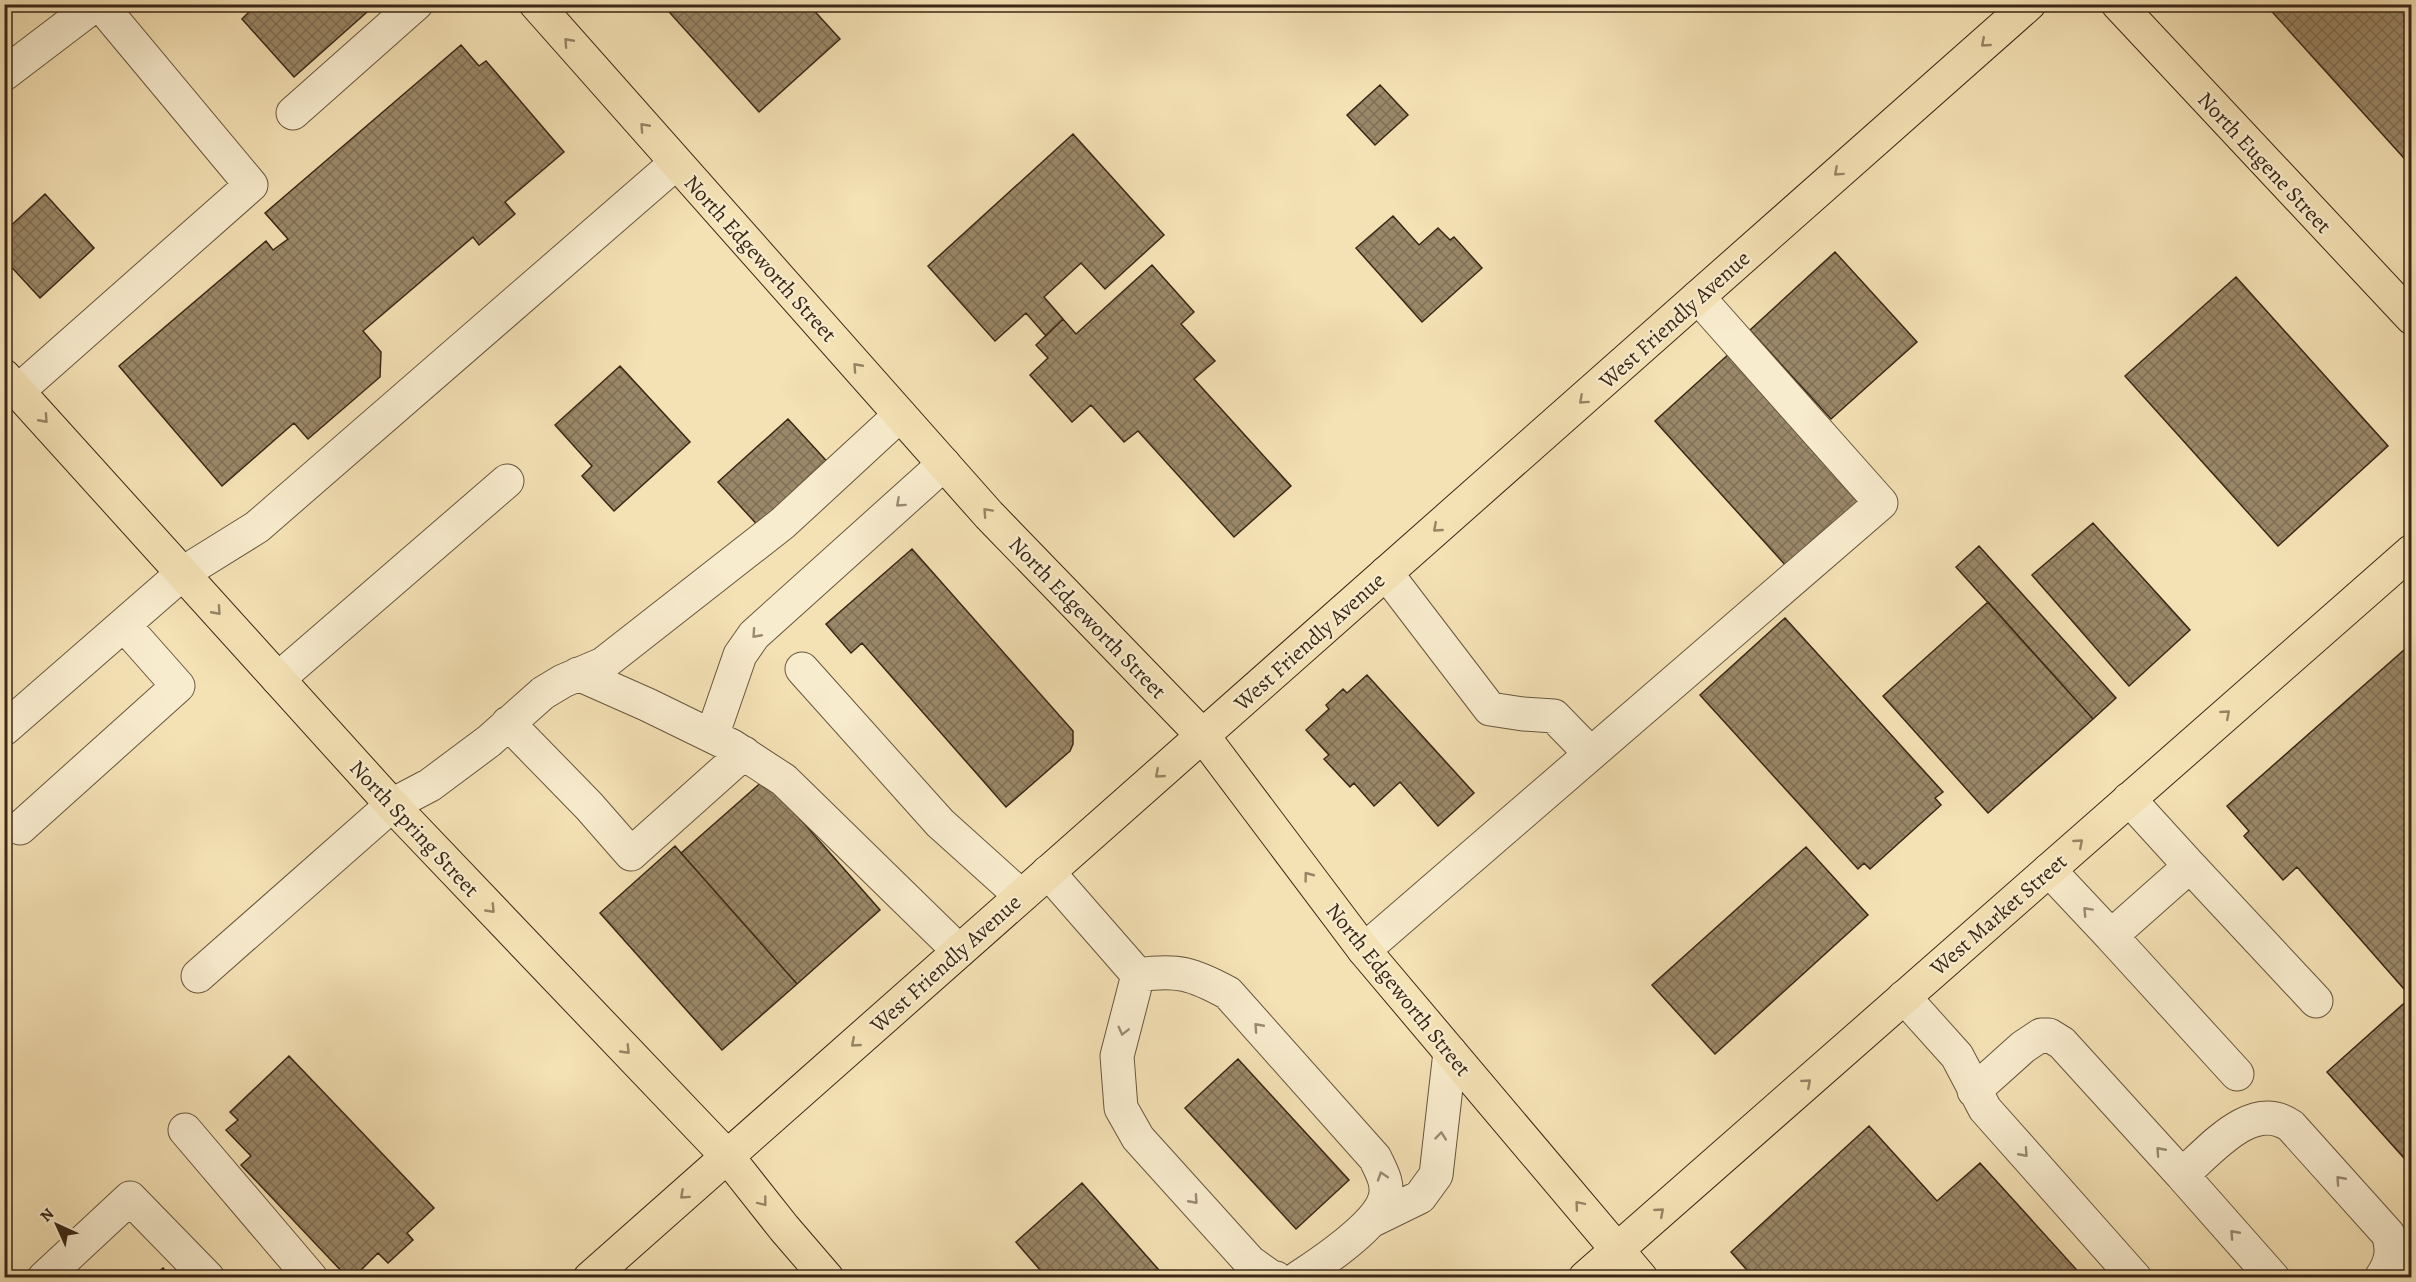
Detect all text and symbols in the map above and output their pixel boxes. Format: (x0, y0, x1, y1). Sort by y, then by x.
one-way arrow (1981, 36, 1992, 47)
one-way arrow (564, 38, 575, 48)
street label: North Eugene Street (2191, 85, 2338, 240)
one-way arrow (640, 123, 651, 134)
one-way arrow (1835, 165, 1845, 176)
street label: North Edgeworth Street (677, 169, 843, 349)
street label: West Friendly Avenue (1592, 244, 1757, 396)
one-way arrow (853, 363, 864, 374)
one-way arrow (1580, 393, 1590, 404)
one-way arrow (37, 413, 48, 423)
one-way arrow (896, 496, 907, 507)
one-way arrow (983, 509, 994, 519)
one-way arrow (1433, 521, 1443, 532)
street label: North Edgeworth Street (1002, 530, 1173, 706)
street label: West Friendly Avenue (1227, 566, 1392, 718)
one-way arrow (210, 604, 221, 614)
one-way arrow (752, 627, 763, 638)
one-way arrow (2219, 710, 2230, 721)
street label: North Spring Street (343, 754, 486, 904)
one-way arrow (1155, 767, 1166, 778)
one-way arrow (2072, 839, 2083, 850)
street label: West Market Street (1923, 847, 2074, 983)
one-way arrow (1305, 872, 1316, 883)
street label: West Friendly Avenue (863, 888, 1028, 1040)
street label: North Edgeworth Street (1319, 897, 1478, 1083)
one-way arrow (484, 902, 495, 912)
one-way arrow (2083, 907, 2094, 917)
one-way arrow (1254, 1023, 1265, 1033)
one-way arrow (1118, 1026, 1131, 1036)
one-way arrow (851, 1036, 862, 1047)
one-way arrow (619, 1043, 630, 1053)
one-way arrow (1800, 1079, 1811, 1090)
one-way arrow (1434, 1131, 1447, 1140)
one-way arrow (2017, 1146, 2028, 1157)
one-way arrow (2156, 1148, 2167, 1158)
one-way arrow (1377, 1171, 1389, 1181)
one-way arrow (2336, 1176, 2347, 1187)
one-way arrow (680, 1188, 690, 1199)
one-way arrow (1187, 1193, 1198, 1203)
north arrow (27, 1195, 87, 1255)
one-way arrow (756, 1195, 767, 1206)
one-way arrow (1575, 1201, 1586, 1212)
text: N (35, 1203, 59, 1227)
one-way arrow (1654, 1208, 1665, 1219)
one-way arrow (2230, 1230, 2241, 1241)

